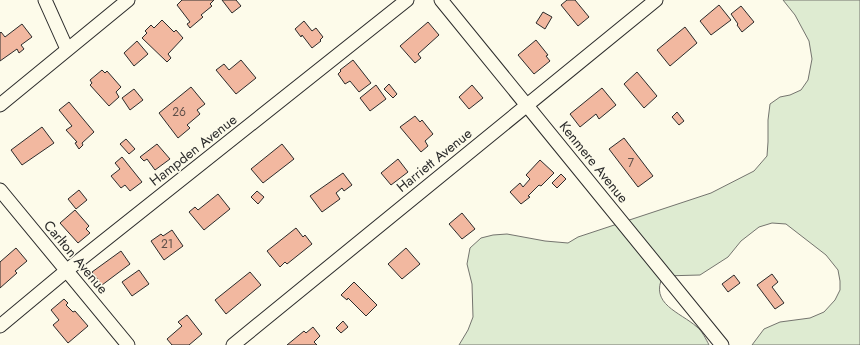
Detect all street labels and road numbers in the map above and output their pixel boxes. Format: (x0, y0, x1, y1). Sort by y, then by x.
street label: Hampden Avenue (145, 109, 241, 191)
street label: Kenmere Avenue (555, 117, 633, 207)
street label: Harriett Avenue (392, 123, 476, 197)
street label: Carlton Avenue (39, 216, 113, 298)

